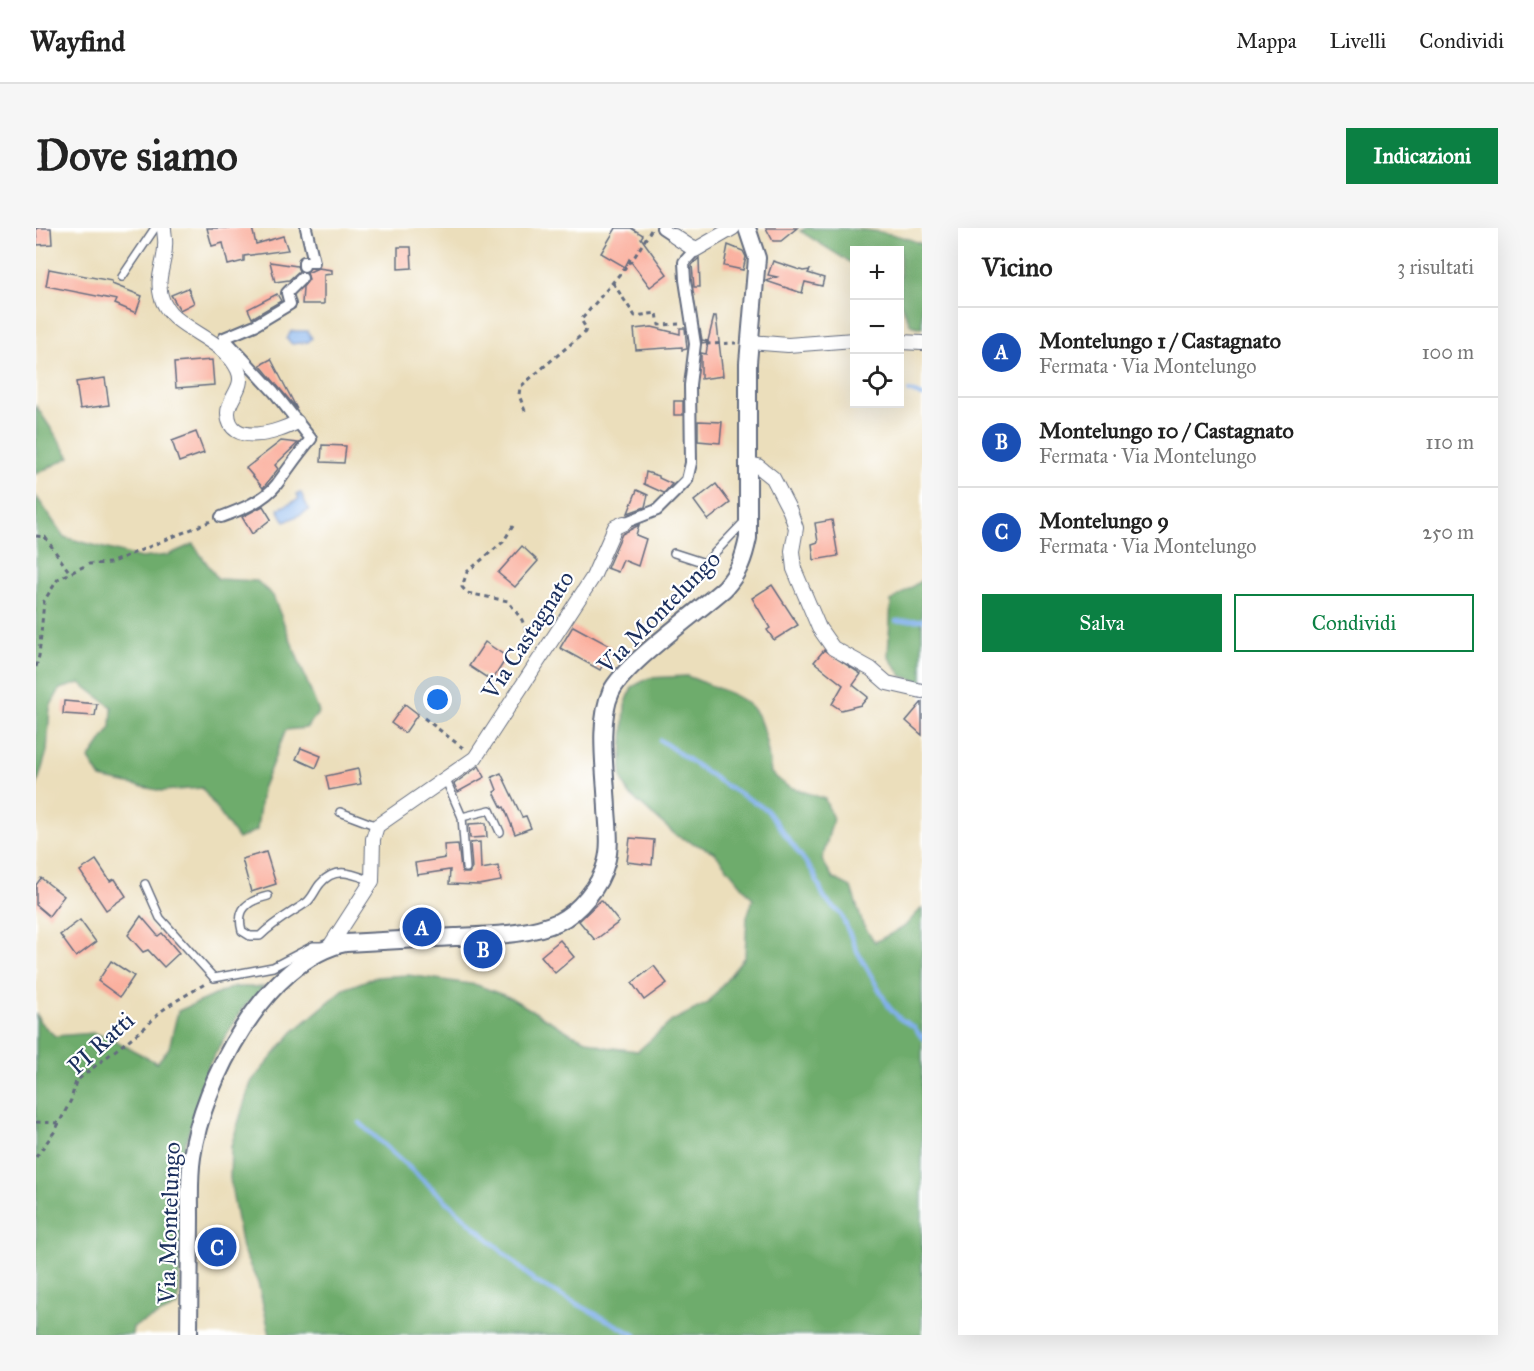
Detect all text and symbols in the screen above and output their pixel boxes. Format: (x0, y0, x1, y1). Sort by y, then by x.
text: Wayfind (30, 24, 125, 59)
text: Mappa (1236, 28, 1297, 54)
text: Livelli (1330, 28, 1386, 54)
text: Condividi (1419, 28, 1504, 54)
button: Indicazioni (1346, 128, 1498, 184)
text: Dove siamo (36, 130, 238, 182)
map controls (850, 246, 904, 408)
button: + (850, 246, 904, 300)
text: Vicino (982, 251, 1053, 283)
text: 3 risultati (1397, 255, 1474, 279)
button: − (850, 300, 904, 354)
text: Montelungo 1 / Castagnato (1039, 327, 1281, 354)
text: A (995, 340, 1008, 364)
text: 100 m (1422, 340, 1474, 364)
button: locate (850, 354, 904, 408)
text: Fermata · Via Montelungo (1039, 354, 1256, 378)
text: Montelungo 10 / Castagnato (1039, 417, 1294, 444)
text: B (995, 430, 1008, 454)
text: 110 m (1426, 430, 1474, 454)
text: Fermata · Via Montelungo (1039, 444, 1256, 468)
text: Montelungo 9 (1039, 507, 1169, 534)
text: C (995, 520, 1008, 544)
text: 250 m (1422, 520, 1474, 544)
text: Fermata · Via Montelungo (1039, 534, 1256, 558)
street label: Via Montelungo (590, 544, 727, 681)
street label: Via Castagnato (475, 565, 581, 706)
button: Salva (982, 594, 1222, 652)
button: Condividi (1234, 594, 1474, 652)
your location (423, 685, 452, 714)
pin: A (402, 904, 442, 950)
pin: B (464, 926, 502, 972)
street label: PI Ratti (61, 1005, 141, 1081)
street label: Via Montelungo (151, 1141, 187, 1306)
pin: C (198, 1224, 237, 1270)

